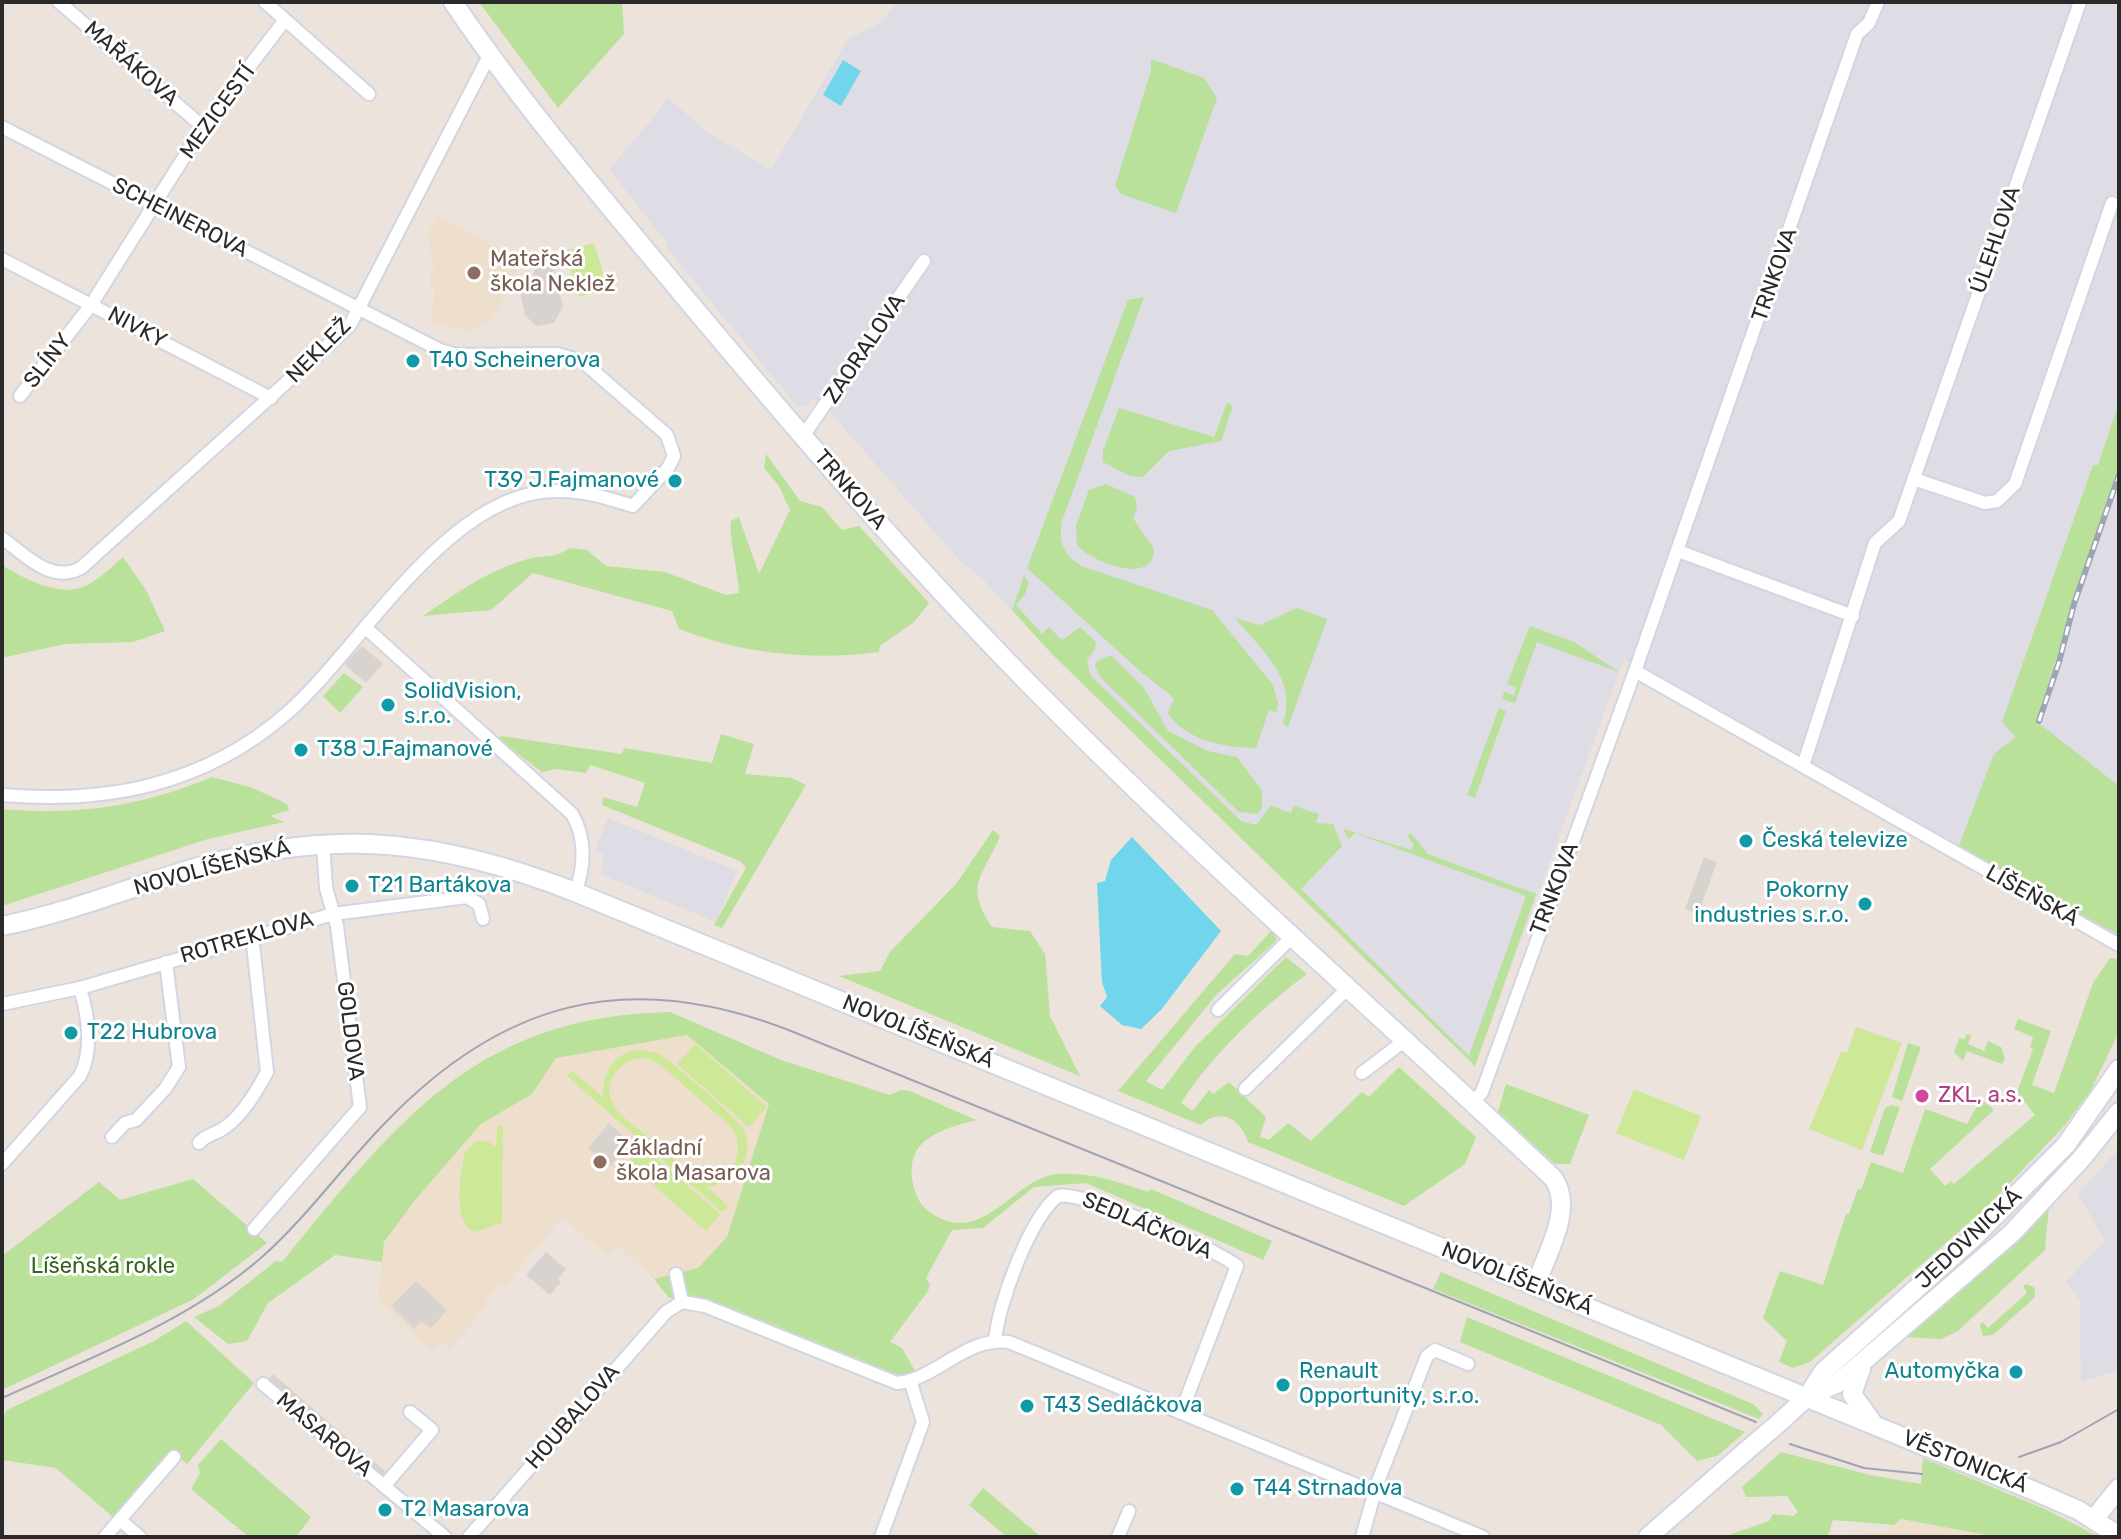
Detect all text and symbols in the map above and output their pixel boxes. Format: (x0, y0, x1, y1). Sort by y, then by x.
street label: MAŘÁKOVA (78, 16, 184, 112)
street label: MEZICESTÍ (175, 60, 261, 164)
street label: SCHEINEROVA (108, 172, 252, 264)
street label: ÚLEHLOVA (1965, 183, 2027, 297)
street label: TRNKOVA (1747, 225, 1803, 325)
place label: Mateřská škola Neklež (490, 247, 615, 298)
marker: Mateřská škola Neklež (465, 264, 483, 282)
street label: ZAORALOVA (819, 289, 911, 409)
street label: NIVKY (103, 302, 171, 354)
street label: NEKLEŽ (281, 313, 357, 389)
street label: SLÍNY (19, 329, 77, 393)
place label: T40 Scheinerova (429, 348, 600, 374)
marker: T40 Scheinerova (404, 352, 422, 370)
street label: TRNKOVA (808, 445, 892, 535)
place label: T39 J.Fajmanové (484, 468, 659, 494)
marker: T39 J.Fajmanové (666, 472, 684, 490)
place label: SolidVision, s.r.o. (404, 679, 522, 730)
marker: SolidVision, s.r.o. (379, 696, 397, 714)
place label: T38 J.Fajmanové (317, 737, 493, 763)
marker: T38 J.Fajmanové (292, 741, 310, 759)
place label: Česká televize (1762, 828, 1908, 854)
marker: Česká televize (1737, 832, 1755, 850)
street label: NOVOLÍŠEŇSKÁ (131, 834, 293, 902)
street label: TRNKOVA (1525, 839, 1585, 939)
street label: LÍŠEŇSKÁ (1981, 860, 2083, 932)
place label: T21 Bartákova (368, 873, 511, 899)
marker: T21 Bartákova (343, 877, 361, 895)
place label: Pokorny industries s.r.o. (1694, 878, 1849, 930)
marker: Pokorny industries s.r.o. (1856, 895, 1874, 913)
street label: ROTREKLOVA (177, 906, 317, 970)
street label: GOLDOVA (331, 980, 369, 1082)
street label: NOVOLÍŠEŇSKÁ (838, 990, 998, 1074)
place label: T22 Hubrova (87, 1020, 217, 1046)
marker: T22 Hubrova (62, 1024, 80, 1042)
place label: ZKL, a.s. (1938, 1083, 2022, 1109)
marker: ZKL, a.s. (1913, 1087, 1931, 1105)
place label: Základní škola Masarova (616, 1136, 771, 1188)
marker: Základní škola Masarova (591, 1153, 609, 1171)
street label: JEDOVNICKÁ (1911, 1183, 2027, 1295)
street label: SEDLÁČKOVA (1078, 1187, 1216, 1265)
street label: NOVOLÍŠEŇSKÁ (1437, 1237, 1597, 1321)
park label: Líšeňská rokle (31, 1254, 175, 1280)
street label: HOUBALOVA (520, 1359, 626, 1475)
place label: Renault Opportunity, s.r.o. (1299, 1359, 1479, 1410)
place label: Automyčka (1885, 1359, 2000, 1385)
marker: Automyčka (2007, 1363, 2025, 1381)
marker: Renault Opportunity, s.r.o. (1274, 1376, 1292, 1394)
street label: MASAROVA (271, 1387, 377, 1483)
place label: T43 Sedláčkova (1043, 1393, 1202, 1419)
marker: T43 Sedláčkova (1018, 1397, 1036, 1415)
street label: VĚSTONICKÁ (1899, 1425, 2031, 1499)
place label: T44 Strnadova (1253, 1476, 1403, 1502)
marker: T44 Strnadova (1228, 1480, 1246, 1498)
place label: T2 Masarova (401, 1497, 529, 1523)
marker: T2 Masarova (376, 1501, 394, 1519)

